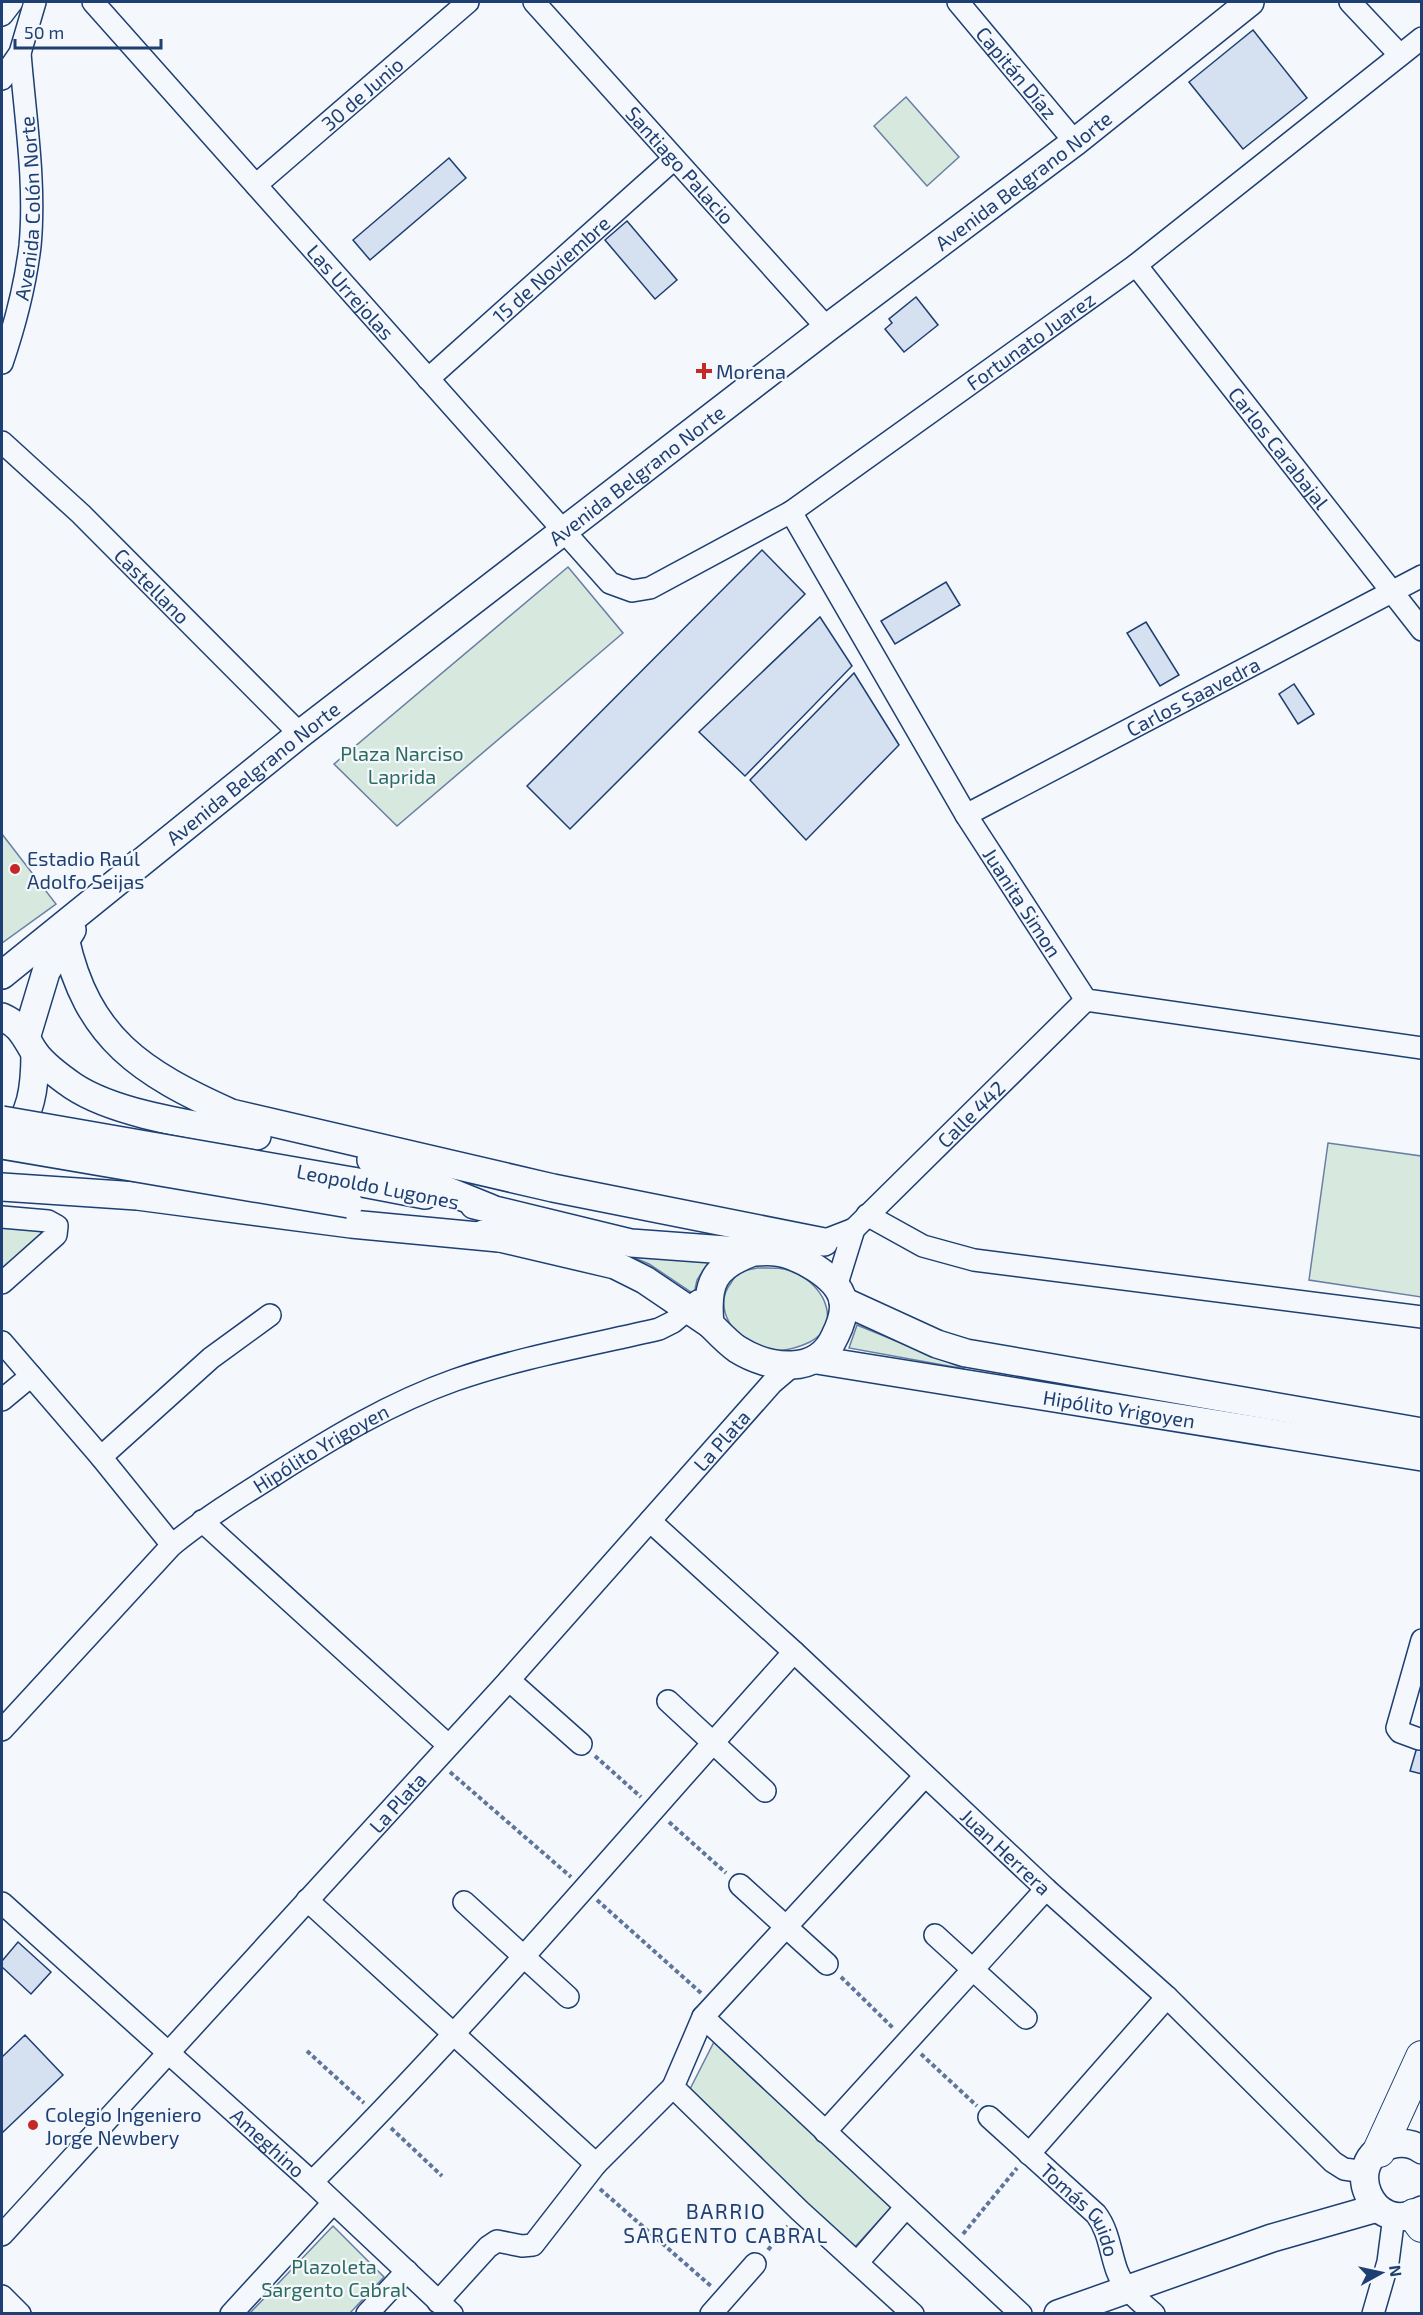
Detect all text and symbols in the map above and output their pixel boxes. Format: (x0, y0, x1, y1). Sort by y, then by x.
scale bar (15, 12, 160, 50)
text: 50 m (24, 21, 64, 43)
street label: Capitán Díaz (972, 21, 1062, 124)
street label: 30 de Junio (316, 52, 408, 135)
street label: Santiago Palacio (621, 101, 739, 229)
street label: Avenida Belgrano Norte (930, 106, 1116, 255)
street label: Avenida Colón Norte (9, 115, 44, 303)
street label: 15 de Noviembre (487, 210, 615, 328)
street label: Las Urrejolas (302, 239, 400, 344)
street label: Fortunato Juarez (961, 286, 1099, 395)
place label: Morena (716, 359, 786, 383)
marker: Morena (697, 364, 711, 378)
street label: Carlos Carabajal (1224, 382, 1334, 513)
street label: Avenida Belgrano Norte (544, 400, 729, 550)
street label: Castellano (110, 543, 195, 628)
street label: Carlos Saavedra (1122, 651, 1264, 741)
street label: Avenida Belgrano Norte (161, 696, 344, 850)
park label: Plaza Narciso Laprida (340, 741, 464, 788)
street label: Juanita Simon (978, 843, 1067, 962)
place label: Estadio Raúl Adolfo Seijas (27, 846, 144, 893)
marker: Estadio Raúl Adolfo Seijas (8, 862, 22, 876)
street label: Calle 442 (932, 1075, 1010, 1152)
street label: Leopoldo Lugones (295, 1158, 461, 1214)
street label: Hipólito Yrigoyen (1041, 1384, 1197, 1432)
street label: Hipólito Yrigoyen (248, 1398, 392, 1497)
street label: La Plata (688, 1405, 755, 1476)
street label: La Plata (364, 1767, 431, 1837)
street label: Juan Herrera (956, 1803, 1056, 1900)
place label: Colegio Ingeniero Jorge Newbery (45, 2102, 202, 2149)
street label: Ameghino (226, 2103, 310, 2182)
marker: Colegio Ingeniero Jorge Newbery (26, 2118, 40, 2132)
street label: Tomás Guido (1036, 2158, 1124, 2259)
district label: BARRIO SARGENTO CABRAL (623, 2198, 829, 2247)
north arrow (1351, 2243, 1411, 2303)
park label: Plazoleta Sargento Cabral (261, 2254, 407, 2301)
text: N (1386, 2264, 1407, 2278)

